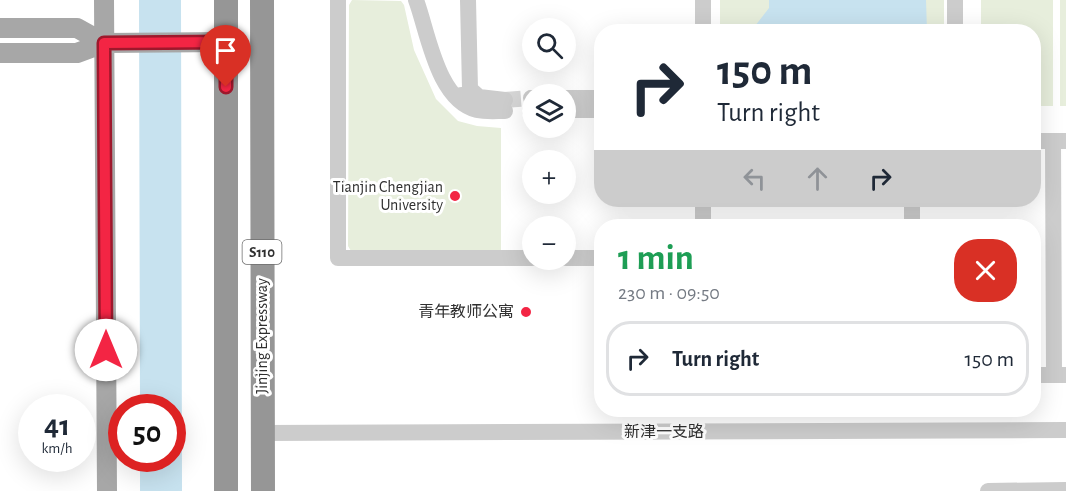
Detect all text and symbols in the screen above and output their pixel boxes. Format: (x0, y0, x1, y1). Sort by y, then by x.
map controls (522, 18, 576, 270)
button: search (522, 18, 576, 72)
pin (200, 25, 251, 87)
icon: arrive (209, 34, 242, 67)
icon: right (618, 48, 696, 126)
text: 150 m (717, 50, 812, 92)
button: layers (522, 84, 576, 138)
text: Turn right (717, 99, 820, 126)
button: + (522, 150, 576, 204)
icon: left (738, 162, 771, 195)
icon: ahead (801, 162, 834, 195)
icon: right (864, 162, 897, 195)
place label: Tianjin Chengjian University (333, 179, 443, 214)
marker: Tianjin Chengjian University (448, 189, 462, 203)
button: − (522, 216, 576, 270)
button: close (954, 239, 1017, 302)
road number: S110 (242, 240, 282, 264)
text: 1 min (618, 240, 694, 276)
street label: Jinjing Expressway (254, 278, 271, 394)
text: 230 m · 09:50 (618, 283, 720, 303)
place label: 青年教师公寓 (418, 303, 514, 320)
marker: 青年教师公寓 (519, 305, 533, 319)
position arrow (74, 318, 138, 382)
icon: right (621, 342, 654, 375)
text: Turn right (672, 348, 759, 370)
text: 150 m (964, 348, 1014, 370)
speed limit sign: 50 (108, 394, 186, 472)
text: 41 (44, 411, 70, 441)
street label: 新津一支路 (624, 423, 704, 440)
text: km/h (42, 441, 72, 456)

